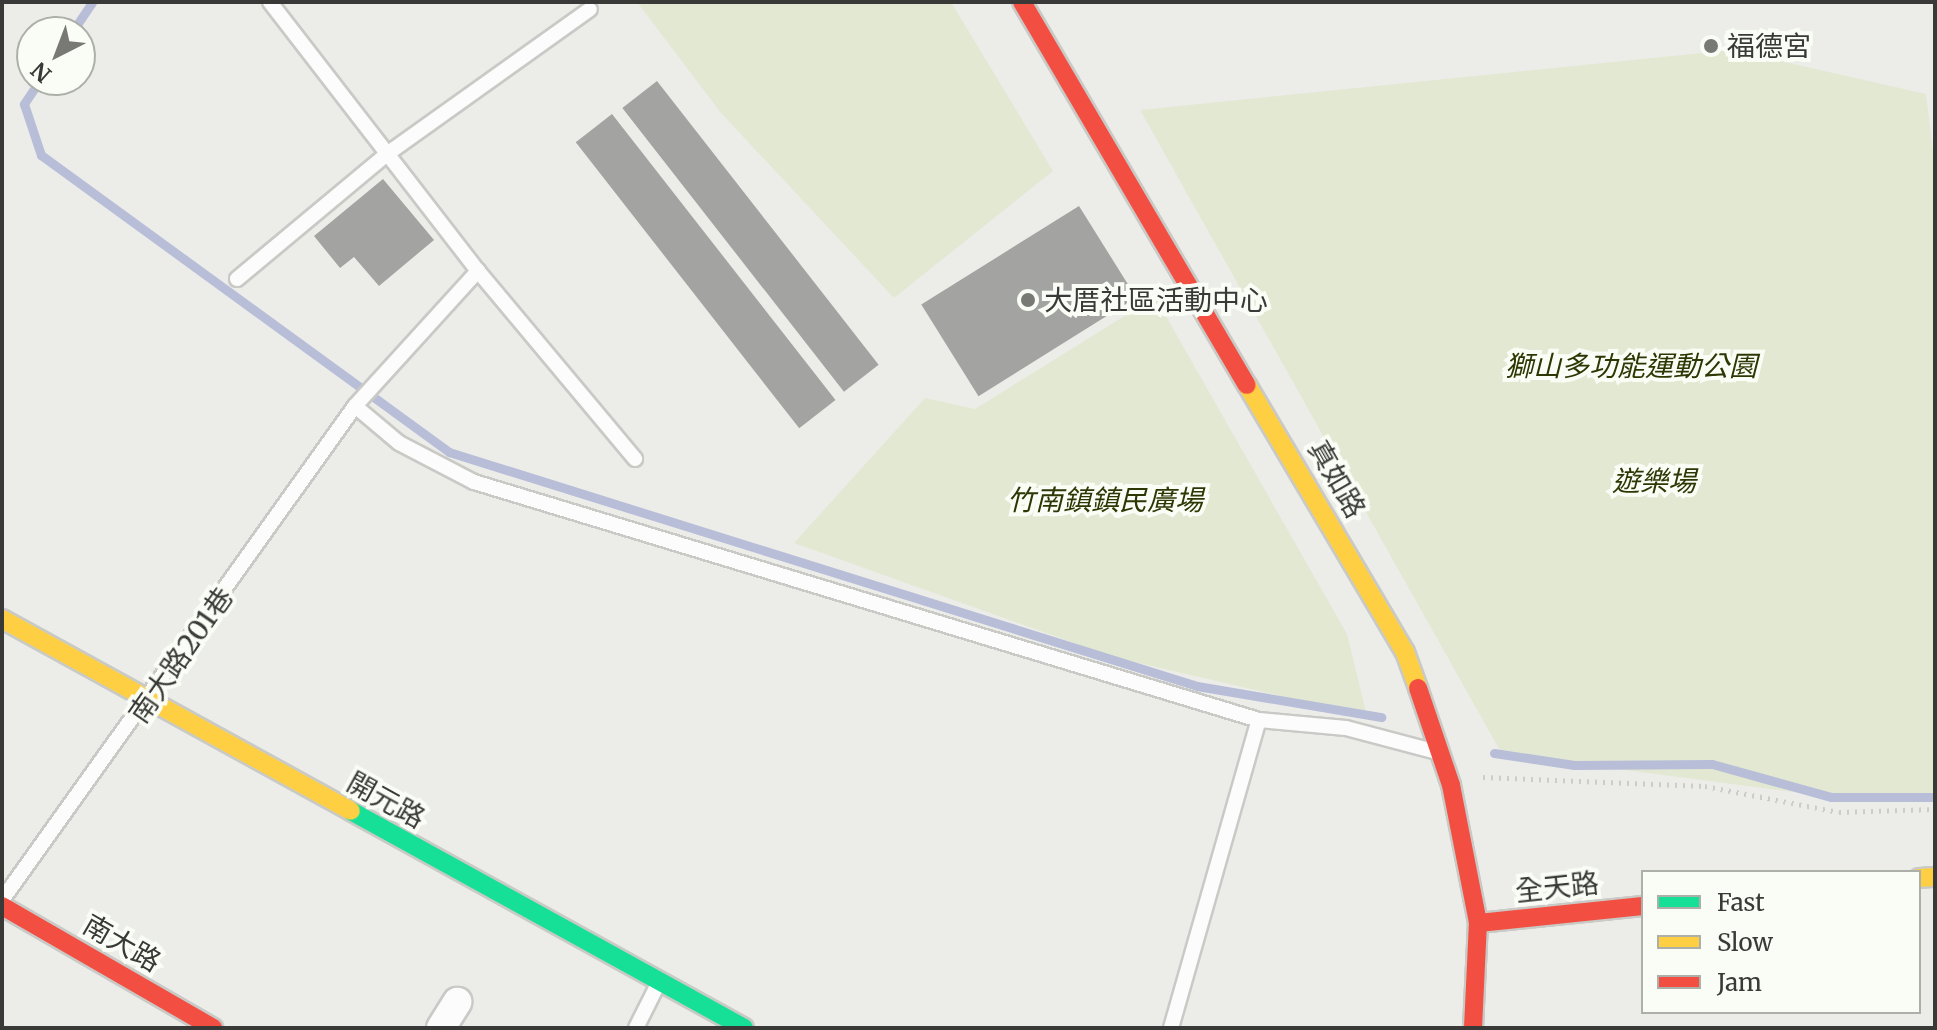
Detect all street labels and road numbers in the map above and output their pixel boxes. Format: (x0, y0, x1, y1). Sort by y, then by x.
street label: 真如路 (1301, 434, 1373, 524)
street label: 南大路201巷 (122, 581, 240, 729)
street label: 開元路 (341, 765, 431, 835)
street label: 全天路 (1513, 866, 1601, 908)
street label: 南大路 (77, 907, 167, 979)

